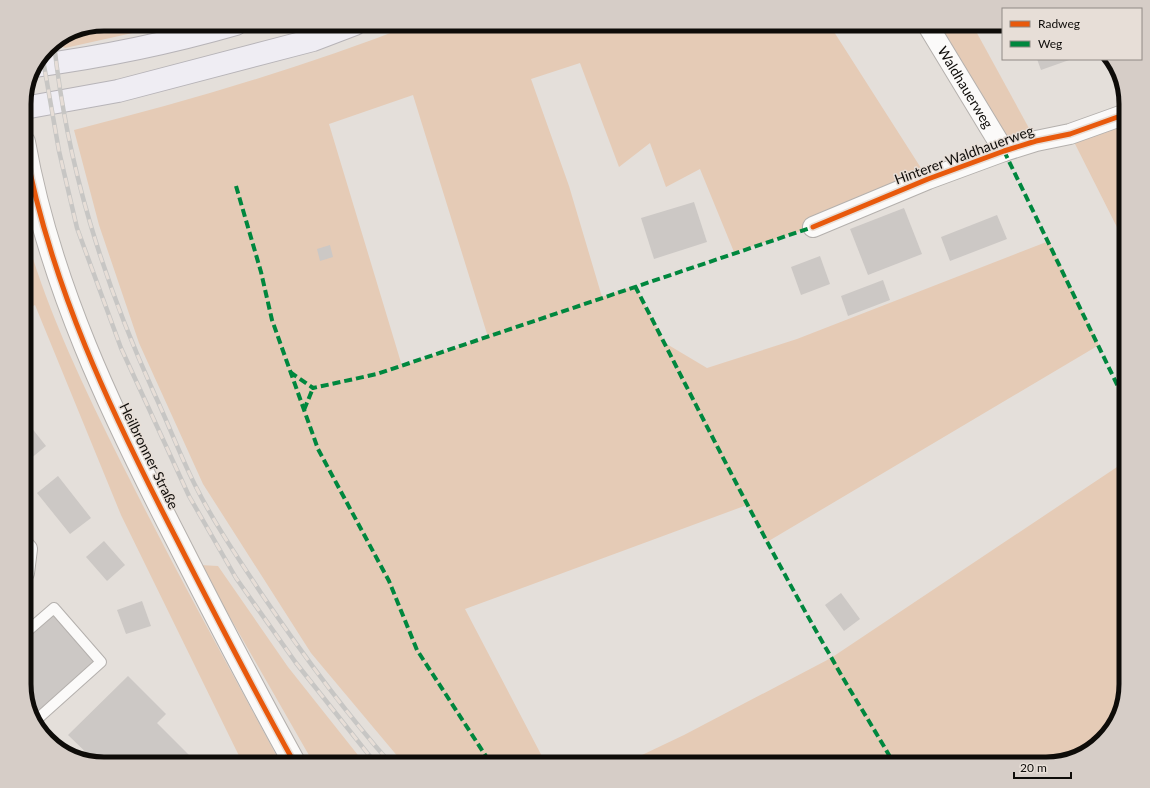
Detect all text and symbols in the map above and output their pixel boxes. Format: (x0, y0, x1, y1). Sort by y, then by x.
legend (1002, 8, 1142, 60)
text: Radweg (1038, 16, 1080, 31)
text: Weg (1038, 36, 1062, 51)
street label: Waldhauerweg (935, 43, 997, 131)
street label: Hinterer Waldhauerweg (892, 121, 1036, 188)
street label: Heilbronner Straße (116, 400, 183, 512)
scale bar (1014, 754, 1071, 780)
text: 20 m (1020, 760, 1047, 775)

